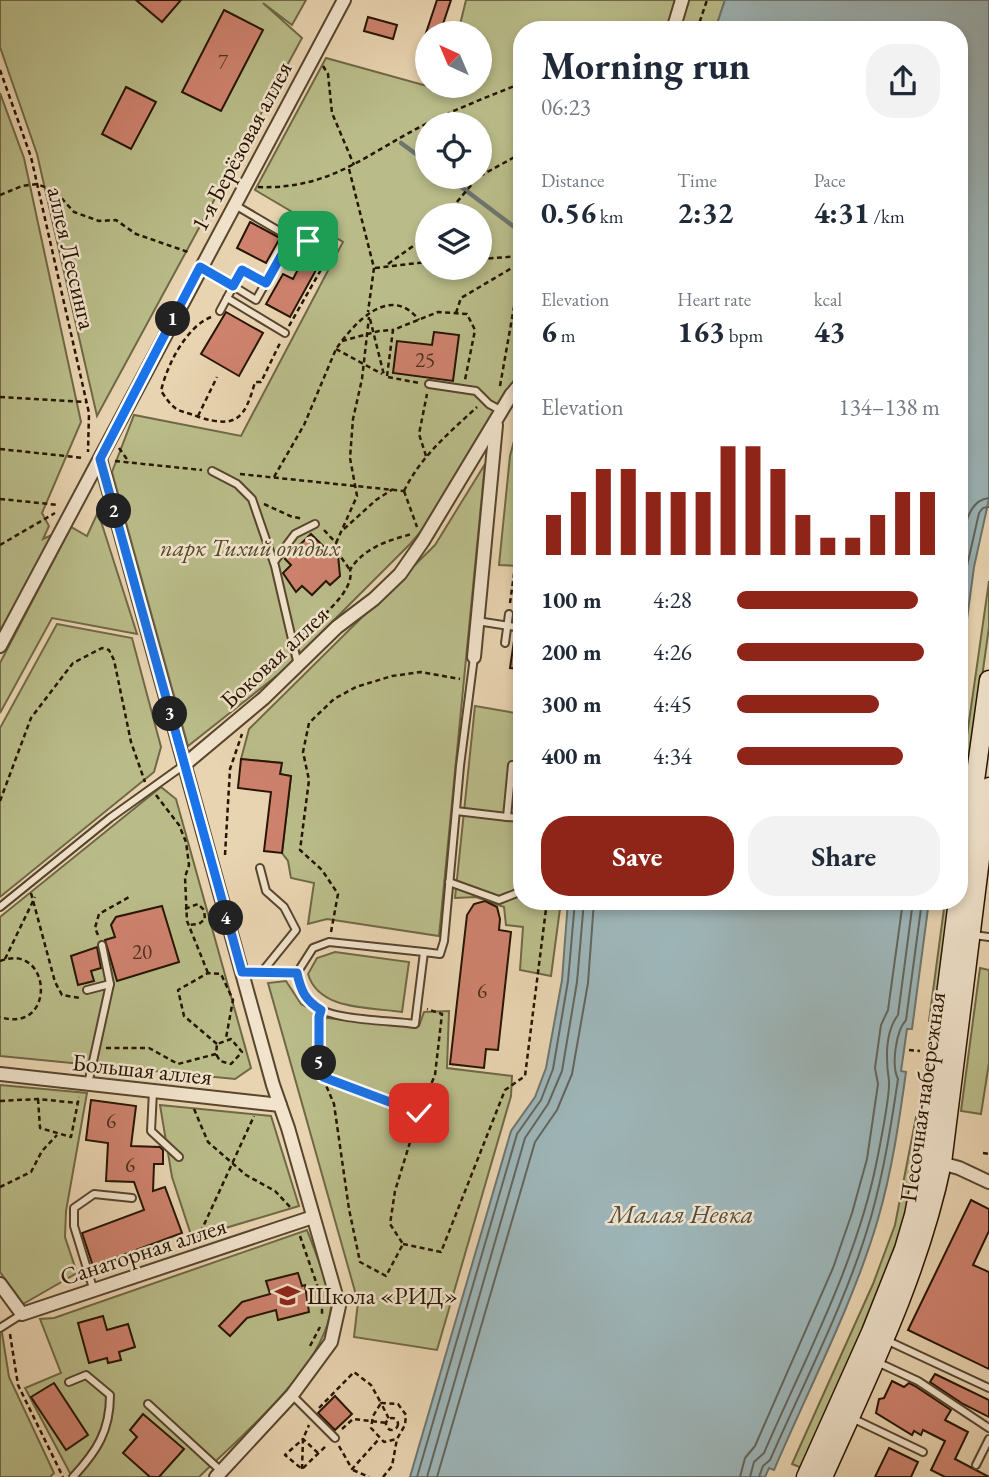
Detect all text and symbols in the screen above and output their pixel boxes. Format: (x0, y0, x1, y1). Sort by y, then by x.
north arrow (415, 21, 492, 98)
map controls (415, 21, 492, 280)
text: Morning run (541, 41, 750, 90)
button: share (866, 44, 940, 118)
house number: 7 (218, 48, 229, 75)
street label: 1-я Берёзовая аллея (183, 56, 299, 236)
text: 06:23 (541, 92, 591, 122)
button: locate (415, 112, 492, 189)
text: Distance (541, 168, 604, 193)
text: Time (677, 168, 717, 193)
text: Pace (814, 168, 846, 193)
street label: аллея Лессинга (41, 184, 104, 333)
text: 0.56 (541, 193, 596, 232)
text: 2:32 (677, 193, 733, 232)
text: 4:31 (814, 193, 870, 232)
button: layers (415, 203, 492, 280)
text: km (596, 204, 624, 229)
text: /km (870, 204, 905, 229)
pin (278, 211, 338, 271)
icon: arrive (289, 222, 327, 260)
text: Elevation (541, 287, 609, 312)
text: Heart rate (677, 287, 751, 312)
text: kcal (814, 287, 842, 312)
pin: 1 (156, 302, 190, 336)
text: 1 (167, 306, 178, 331)
text: 6 (541, 312, 557, 351)
text: 163 (677, 312, 725, 351)
text: 43 (814, 312, 845, 351)
text: m (557, 323, 575, 348)
text: bpm (725, 323, 763, 348)
house number: 25 (415, 346, 435, 373)
text: Elevation (541, 392, 624, 422)
text: 134–138 m (839, 392, 940, 422)
pin: 2 (96, 494, 132, 528)
text: 2 (108, 498, 119, 523)
park label: парк Тихий отдых (160, 532, 341, 563)
text: 100 m (541, 585, 602, 615)
text: 4:28 (653, 585, 692, 615)
street label: Боковая аллея (213, 599, 335, 715)
text: 200 m (541, 637, 602, 667)
text: 4:26 (653, 637, 692, 667)
text: 300 m (541, 689, 602, 719)
text: 4:45 (653, 689, 692, 719)
pin: 3 (152, 696, 188, 732)
text: 3 (164, 701, 175, 726)
text: 400 m (541, 741, 602, 771)
text: 4:34 (653, 741, 692, 771)
button: Save (541, 816, 734, 896)
button: Share (748, 816, 940, 896)
pin: 4 (208, 900, 244, 936)
text: 4 (220, 905, 231, 930)
house number: 20 (132, 938, 152, 965)
house number: 6 (477, 977, 487, 1004)
street label: Песочная набережная (892, 990, 952, 1204)
street label: Большая аллея (70, 1046, 214, 1092)
pin: 5 (302, 1046, 336, 1080)
text: 5 (313, 1050, 324, 1075)
pin (389, 1083, 449, 1143)
icon: check (400, 1094, 438, 1132)
house number: 6 (106, 1107, 116, 1134)
house number: 6 (125, 1151, 135, 1178)
water label: Малая Невка (606, 1197, 754, 1231)
street label: Санаторная аллея (56, 1209, 230, 1293)
place label: Школа «РИД» (307, 1280, 458, 1311)
school or university icon: Школа «РИД» (273, 1281, 301, 1309)

